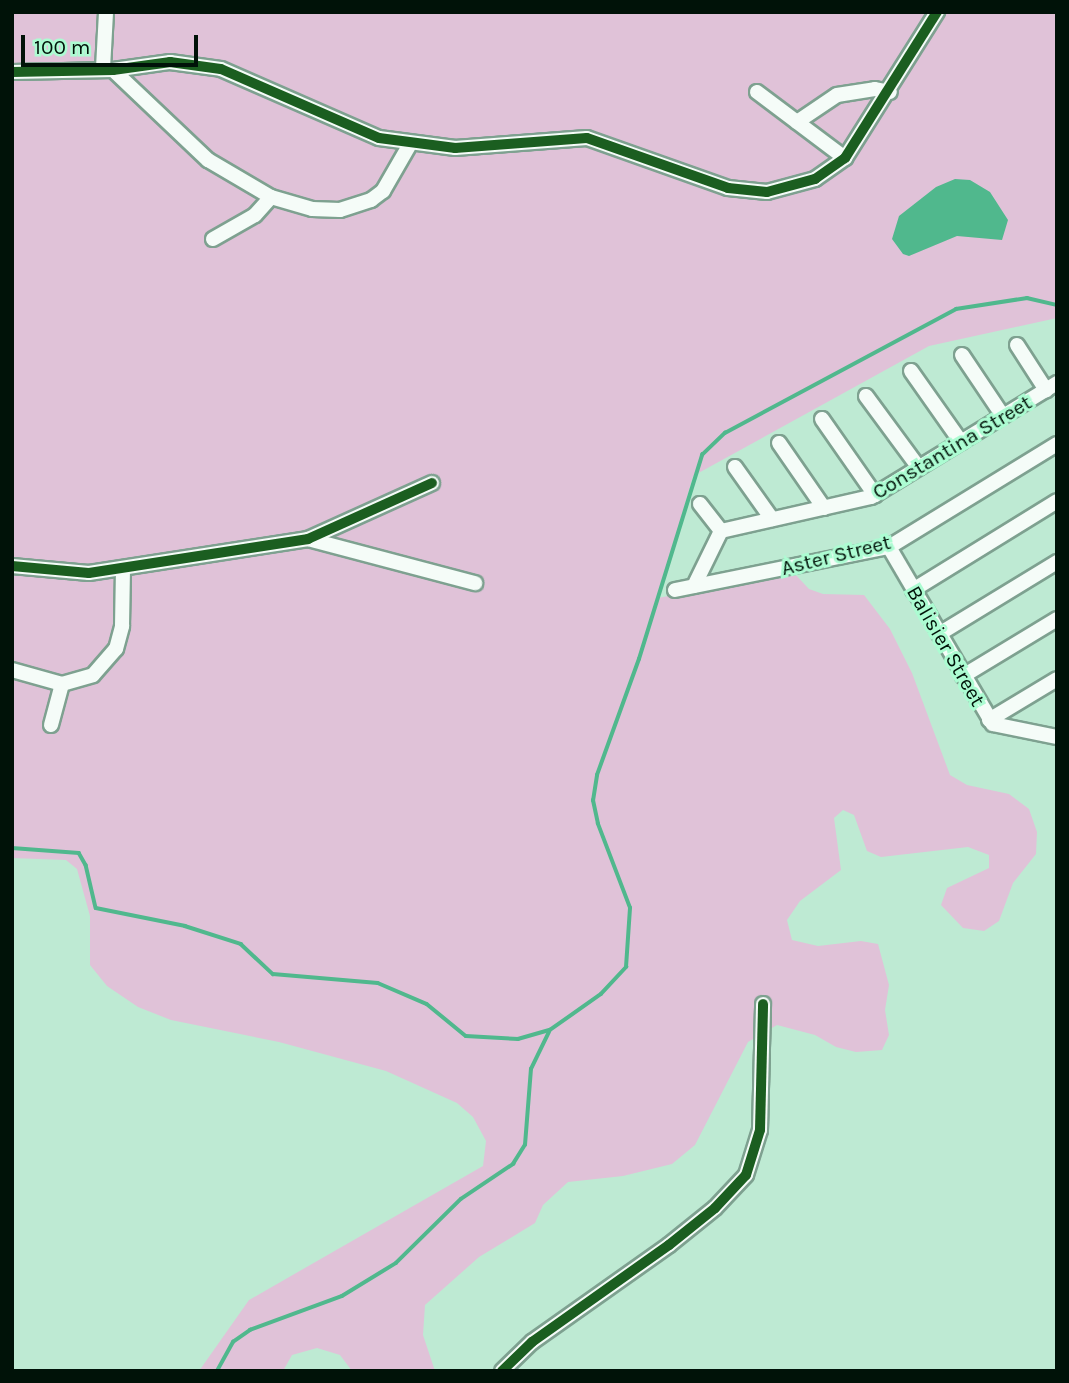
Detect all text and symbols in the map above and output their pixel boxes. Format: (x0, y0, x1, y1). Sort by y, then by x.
scale bar (24, 21, 201, 65)
text: 100 m (34, 35, 91, 59)
street label: Constantina Street (868, 390, 1036, 504)
street label: Aster Street (779, 529, 893, 581)
street label: Balisier Street (901, 581, 991, 711)

